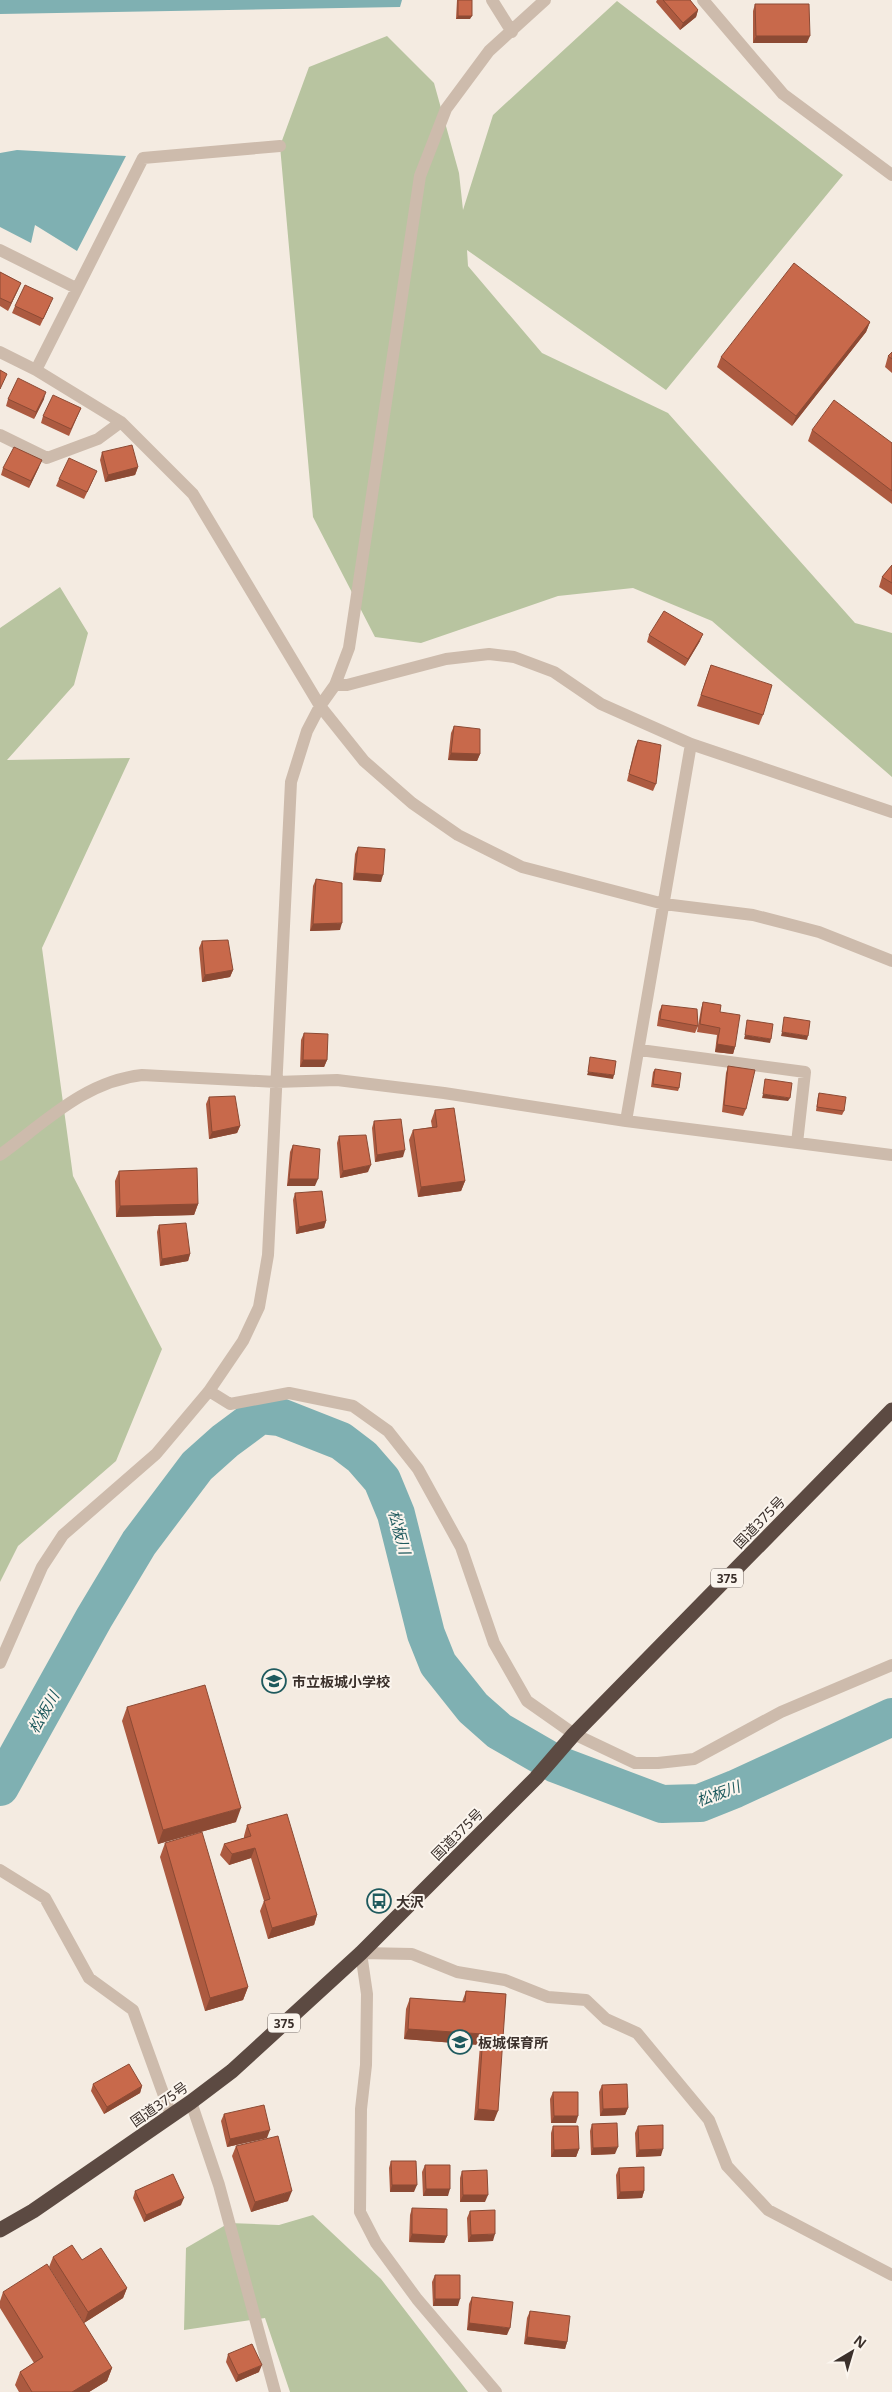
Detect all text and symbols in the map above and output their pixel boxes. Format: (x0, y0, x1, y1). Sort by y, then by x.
street label: 国道375号 (729, 1492, 789, 1552)
water label: 松板川 (385, 1508, 416, 1558)
road number: 375 (711, 1569, 743, 1588)
school or university icon: 市立板城小学校 (261, 1668, 287, 1694)
place label: 市立板城小学校 (292, 1672, 390, 1691)
water label: 松板川 (23, 1686, 64, 1736)
water label: 松板川 (693, 1775, 744, 1810)
street label: 国道375号 (427, 1804, 487, 1864)
bus stop icon: 大沢 (366, 1888, 392, 1914)
place label: 大沢 (396, 1892, 424, 1911)
road number: 375 (268, 2014, 300, 2032)
school or university icon: 板城保育所 (447, 2029, 473, 2055)
place label: 板城保育所 (478, 2033, 548, 2052)
street label: 国道375号 (127, 2077, 191, 2131)
north arrow (827, 2327, 877, 2377)
text: N (850, 2330, 871, 2352)

